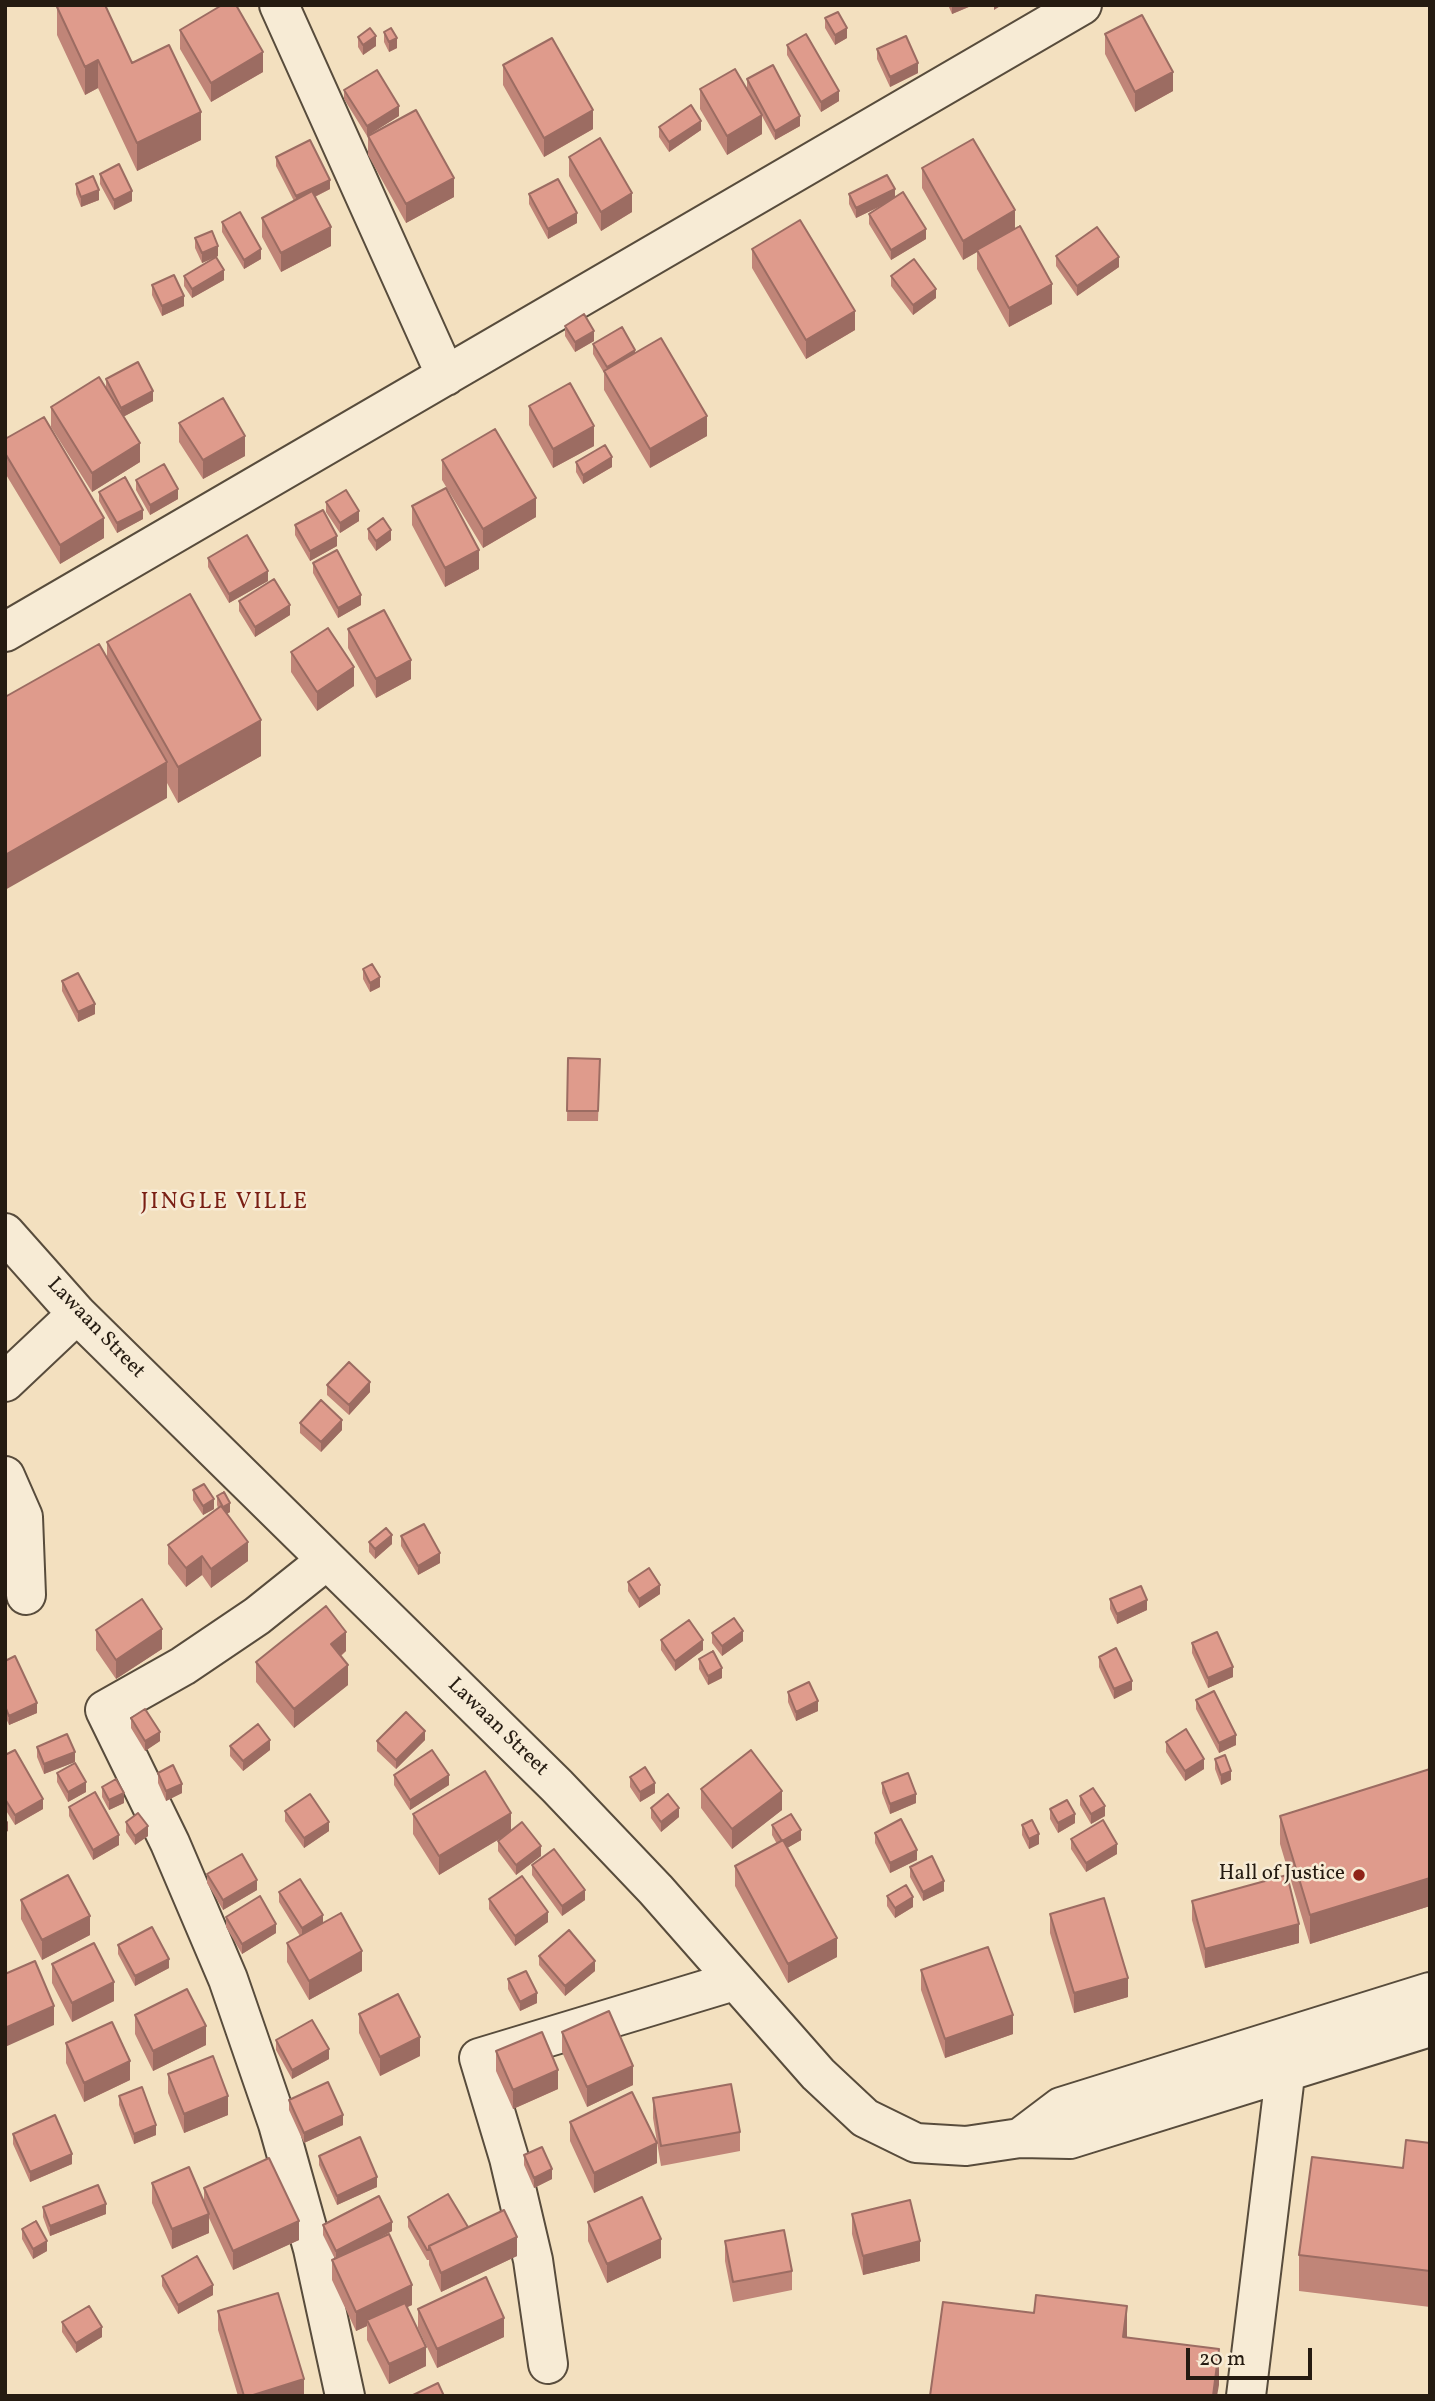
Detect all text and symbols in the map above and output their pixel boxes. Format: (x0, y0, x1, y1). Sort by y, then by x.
district label: JINGLE VILLE (142, 1190, 308, 1218)
street label: Lawaan Street (41, 1273, 149, 1385)
street label: Lawaan Street (441, 1674, 553, 1782)
place label: Hall of Justice (1219, 1862, 1345, 1888)
marker: Hall of Justice (1351, 1867, 1367, 1883)
scale bar (1190, 2334, 1316, 2378)
text: 20 m (1199, 2345, 1245, 2374)

